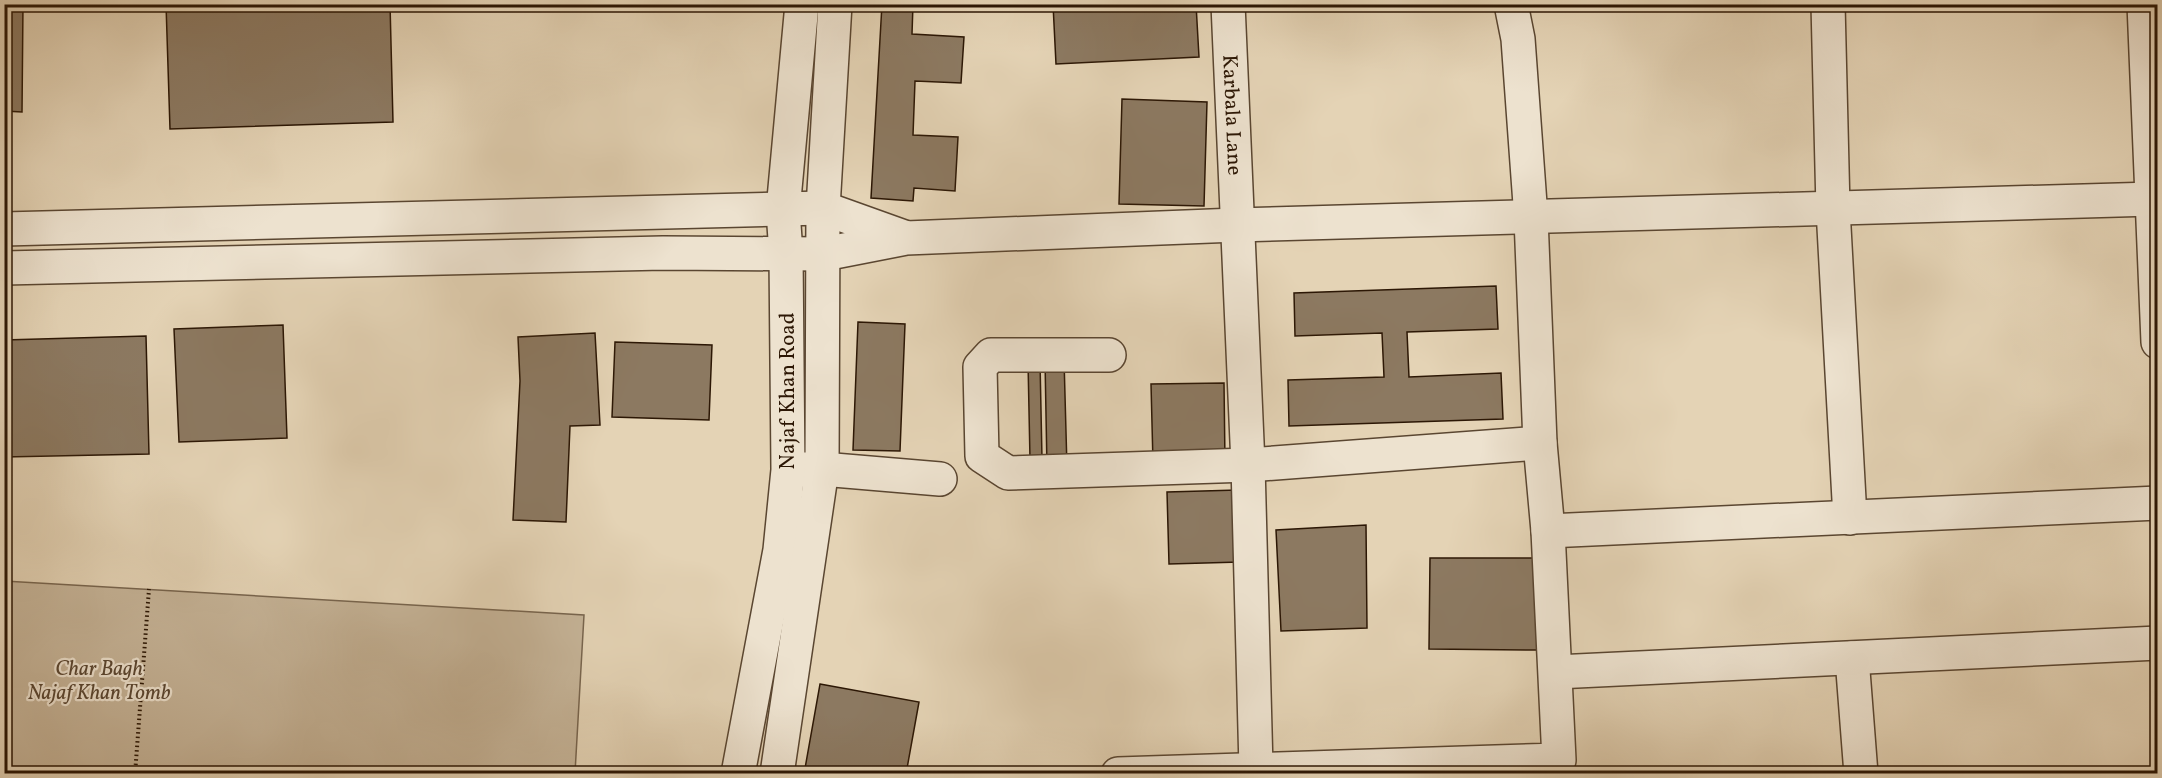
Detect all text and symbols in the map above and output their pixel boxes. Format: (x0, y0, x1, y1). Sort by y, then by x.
street label: Karbala Lane (1214, 54, 1248, 176)
street label: Najaf Khan Road (774, 312, 803, 470)
park label: Char Bagh Najaf Khan Tomb (28, 655, 170, 708)

